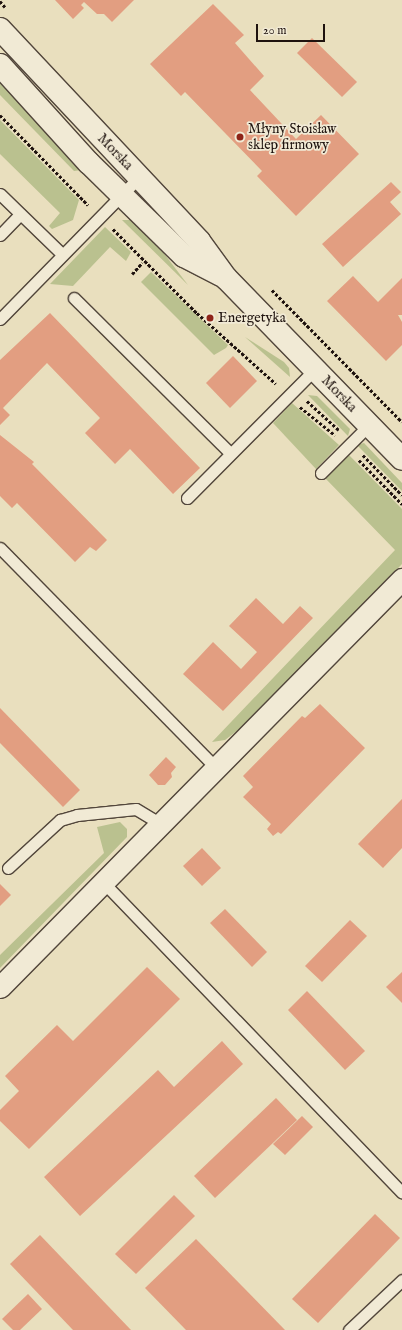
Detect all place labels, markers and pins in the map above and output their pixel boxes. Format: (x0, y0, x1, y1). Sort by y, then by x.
place label: Młyny Stoisław sklep firmowy (248, 121, 336, 154)
marker: Młyny Stoisław sklep firmowy (235, 132, 245, 142)
place label: Energetyka (218, 310, 286, 326)
marker: Energetyka (205, 313, 215, 323)

